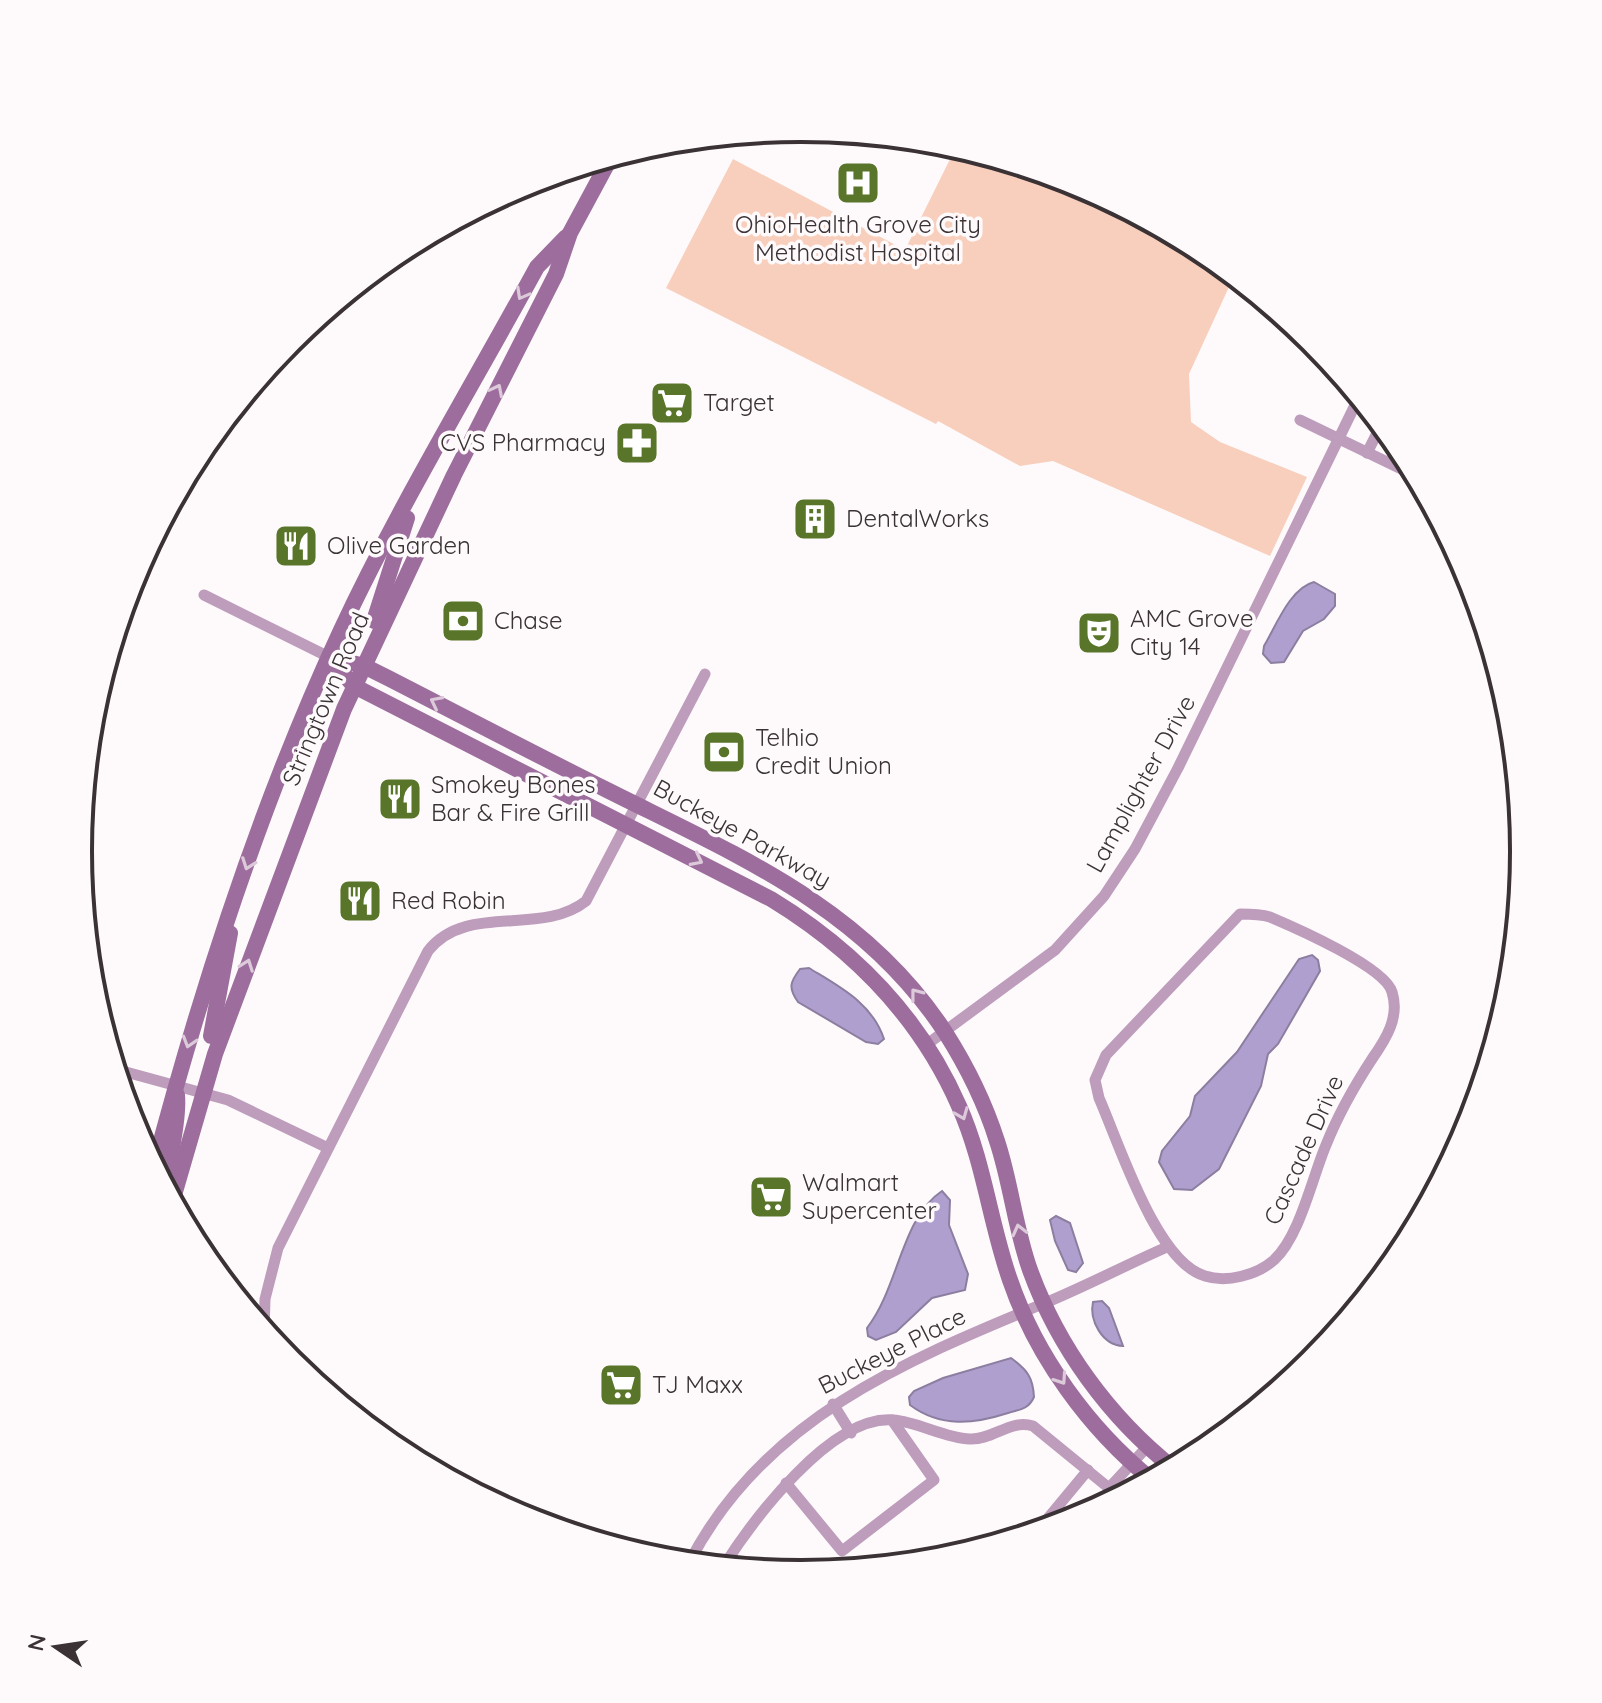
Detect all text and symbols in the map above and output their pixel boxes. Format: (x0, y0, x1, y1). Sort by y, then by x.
hospital icon: OhioHealth Grove City Methodist Hospital (834, 159, 882, 207)
place label: OhioHealth Grove City Methodist Hospital (735, 209, 981, 267)
one-way arrow (517, 286, 532, 300)
supermarket icon: Target (648, 379, 696, 427)
one-way arrow (488, 383, 503, 398)
place label: Target (703, 387, 775, 417)
pharmacy icon: CVS Pharmacy (613, 419, 661, 467)
place label: CVS Pharmacy (440, 427, 606, 457)
building icon: DentalWorks (791, 495, 839, 543)
place label: DentalWorks (846, 503, 989, 533)
restaurant icon: Olive Garden (272, 522, 320, 570)
place label: Olive Garden (327, 530, 471, 560)
bank icon: Chase (439, 597, 487, 645)
place label: AMC Grove City 14 (1130, 603, 1254, 661)
place label: Chase (494, 605, 563, 635)
street label: Stringtown Road (275, 607, 375, 790)
theatre icon: AMC Grove City 14 (1075, 609, 1123, 657)
street label: Lamplighter Drive (1079, 690, 1201, 877)
one-way arrow (429, 697, 444, 712)
place label: Telhio Credit Union (755, 722, 892, 780)
bank icon: Telhio Credit Union (700, 728, 748, 776)
place label: Smokey Bones Bar & Fire Grill (431, 769, 596, 827)
street label: Buckeye Parkway (649, 772, 836, 894)
restaurant icon: Smokey Bones Bar & Fire Grill (376, 775, 424, 823)
one-way arrow (688, 850, 703, 865)
one-way arrow (241, 856, 258, 870)
restaurant icon: Red Robin (336, 877, 384, 925)
place label: Red Robin (391, 885, 506, 915)
one-way arrow (237, 959, 254, 973)
one-way arrow (912, 988, 926, 1003)
one-way arrow (182, 1035, 198, 1049)
street label: Cascade Drive (1257, 1070, 1350, 1229)
one-way arrow (952, 1106, 969, 1120)
place label: Walmart Supercenter (802, 1167, 937, 1225)
supermarket icon: Walmart Supercenter (747, 1173, 795, 1221)
one-way arrow (1011, 1223, 1028, 1237)
street label: Buckeye Place (813, 1300, 970, 1400)
supermarket icon: TJ Maxx (597, 1361, 645, 1409)
place label: TJ Maxx (652, 1369, 743, 1399)
one-way arrow (1051, 1370, 1066, 1384)
north arrow (16, 1607, 96, 1687)
text: N (21, 1631, 52, 1654)

